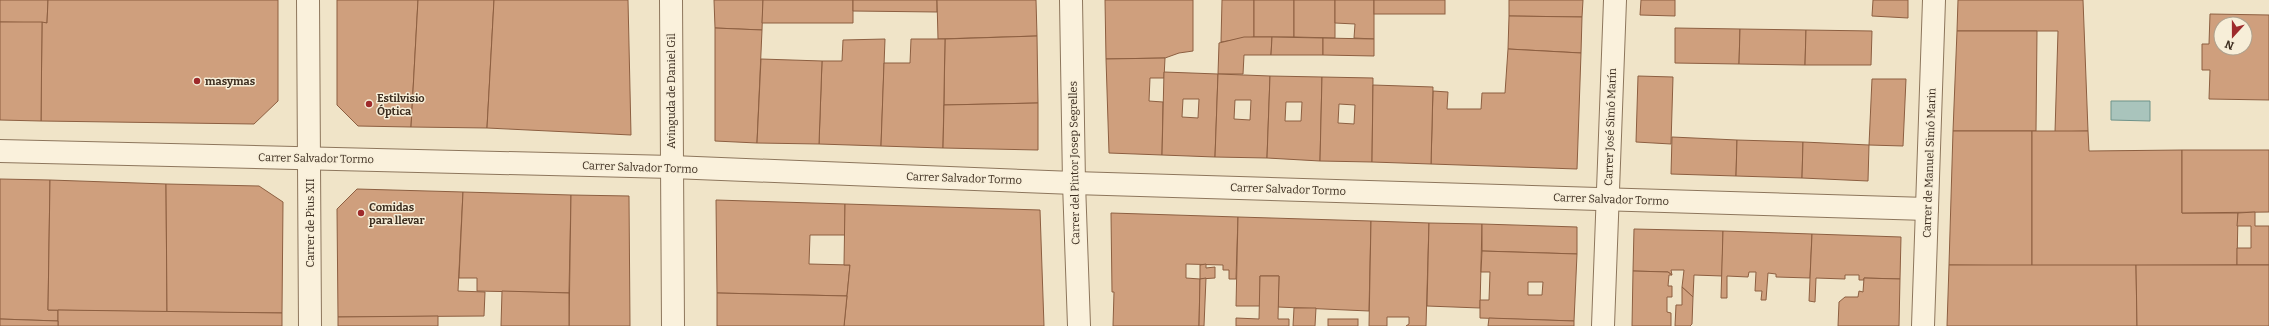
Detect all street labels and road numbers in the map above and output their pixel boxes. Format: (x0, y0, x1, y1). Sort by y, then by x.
street label: Avinguda de Daniel Gil (665, 33, 678, 149)
street label: Carrer José Simó Marín (1602, 68, 1619, 186)
street label: Carrer del Pintor Josep Segrelles (1067, 81, 1082, 245)
street label: Carrer de Manuel Simó Marin (1920, 88, 1939, 238)
street label: Carrer Salvador Tormo (258, 151, 374, 166)
street label: Carrer Salvador Tormo (582, 159, 698, 176)
street label: Carrer Salvador Tormo (906, 170, 1022, 187)
street label: Carrer de Pius XII (304, 178, 317, 268)
street label: Carrer Salvador Tormo (1230, 181, 1346, 198)
street label: Carrer Salvador Tormo (1553, 191, 1669, 208)

